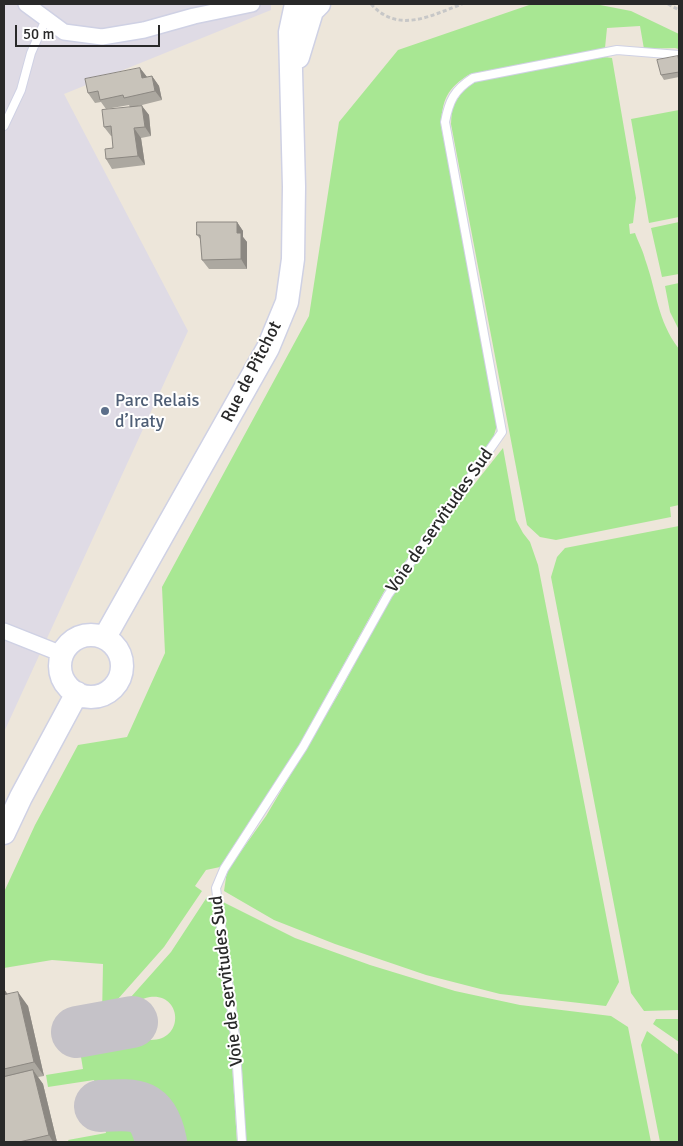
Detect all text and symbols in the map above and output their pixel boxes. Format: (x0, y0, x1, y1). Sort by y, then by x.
scale bar (18, 15, 162, 47)
text: 50 m (23, 25, 54, 43)
street label: Rue de Pitchot (217, 318, 287, 426)
place label: Parc Relais d’Iraty (115, 390, 199, 432)
marker: Parc Relais d’Iraty (99, 405, 111, 417)
street label: Voie de servitudes Sud (382, 444, 498, 598)
street label: Voie de servitudes Sud (206, 894, 248, 1068)

